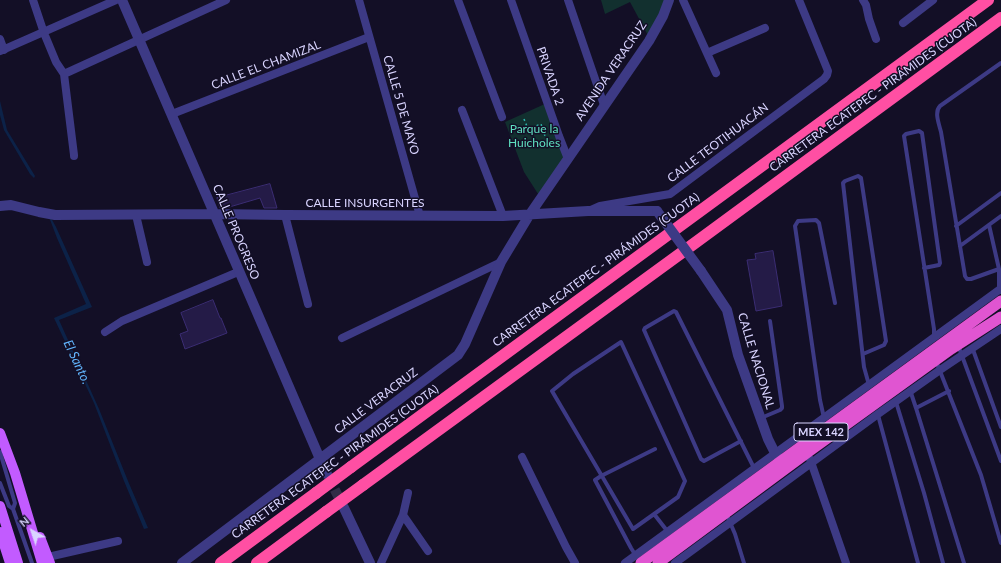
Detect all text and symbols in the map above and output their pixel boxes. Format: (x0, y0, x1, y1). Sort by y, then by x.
street label: CARRETERA ECATEPEC - PIRÁMIDES (CUOTA) (767, 15, 979, 175)
street label: AVENIDA VERACRUZ (572, 18, 650, 124)
street label: CALLE EL CHAMIZAL (209, 38, 323, 92)
street label: PRIVADA 2 (533, 45, 567, 107)
street label: CALLE 5 DE MAYO (380, 54, 422, 156)
street label: CALLE TEOTIHUACÁN (665, 100, 771, 186)
park label: Parque la Huicholes (508, 122, 560, 150)
street label: CALLE PROGRESO (209, 182, 263, 282)
street label: CARRETERA ECATEPEC - PIRÁMIDES (CUOTA) (490, 190, 702, 350)
street label: CALLE INSURGENTES (305, 196, 425, 210)
street label: CALLE NACIONAL (735, 311, 777, 411)
water label: El Santo. (60, 337, 94, 387)
street label: CALLE VERACRUZ (332, 365, 420, 437)
street label: CARRETERA ECATEPEC - PIRÁMIDES (CUOTA) (229, 382, 441, 542)
road number: MEX 142 (794, 423, 848, 441)
north arrow (12, 511, 52, 551)
text: N (17, 514, 31, 529)

